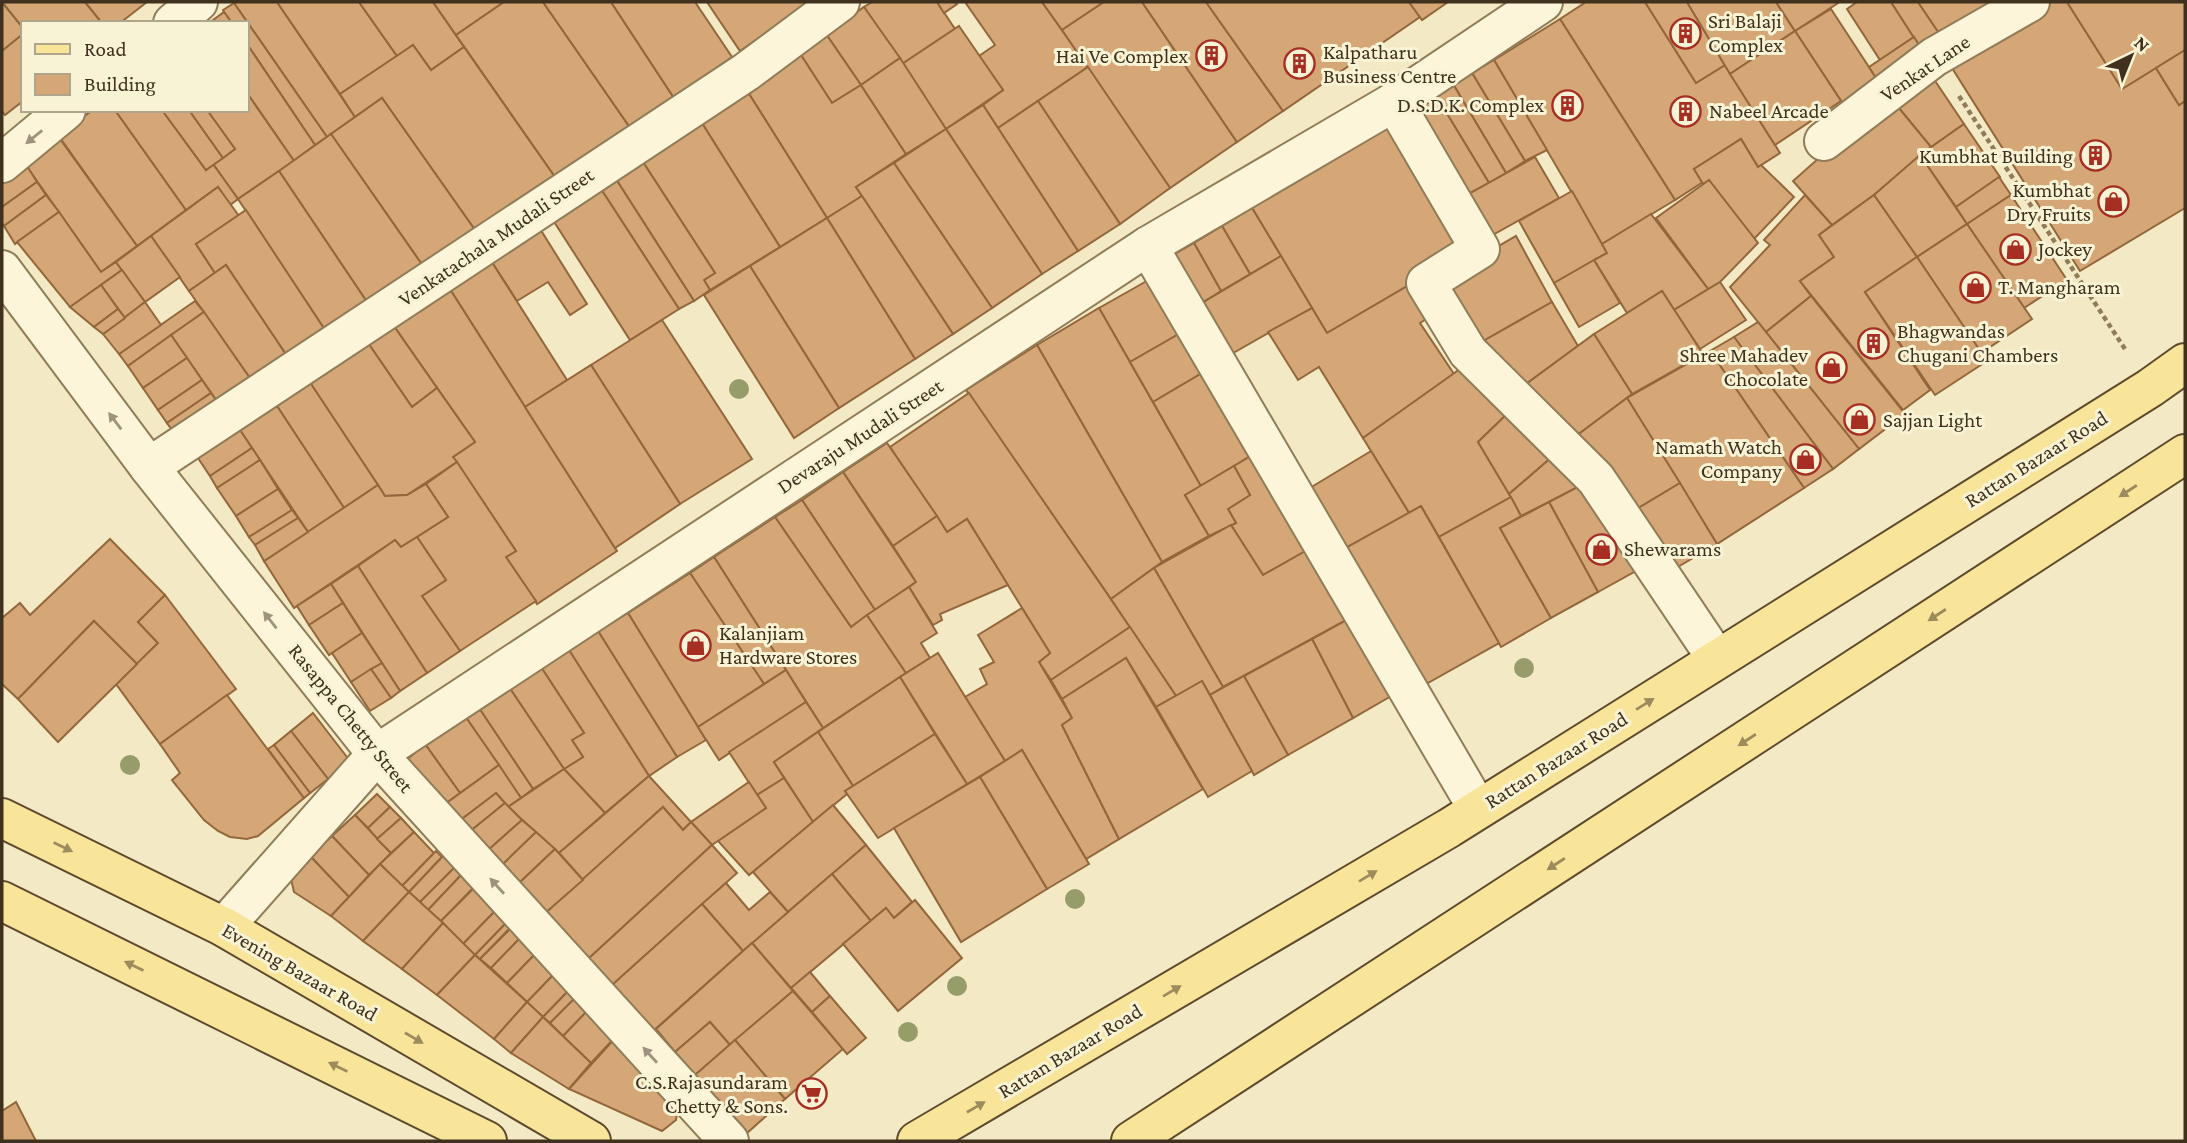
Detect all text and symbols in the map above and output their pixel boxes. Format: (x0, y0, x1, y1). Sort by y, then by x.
place label: Sri Balaji Complex (1708, 9, 1783, 57)
building icon: Sri Balaji Complex (1668, 16, 1702, 50)
legend (21, 21, 248, 112)
north arrow (2096, 21, 2166, 91)
street label: Venkat Lane (1876, 29, 1974, 107)
text: N (2130, 32, 2154, 56)
text: Road (84, 37, 127, 61)
building icon: Hai Ve Complex (1194, 39, 1228, 73)
place label: Kalpatharu Business Centre (1323, 40, 1456, 88)
place label: Hai Ve Complex (1056, 44, 1188, 68)
building icon: Kalpatharu Business Centre (1283, 47, 1317, 81)
text: Building (84, 72, 156, 96)
building icon: D.S.D.K. Complex (1550, 88, 1584, 122)
place label: D.S.D.K. Complex (1397, 93, 1544, 117)
building icon: Nabeel Arcade (1669, 94, 1703, 128)
place label: Nabeel Arcade (1709, 99, 1829, 123)
one-way arrow (26, 129, 43, 144)
building icon: Kumbhat Building (2079, 139, 2113, 173)
place label: Kumbhat Building (1919, 144, 2073, 168)
street label: Venkatachala Mudali Street (394, 162, 599, 311)
place label: Kumbhat Dry Fruits (2007, 178, 2092, 226)
shop icon: Kumbhat Dry Fruits (2097, 185, 2131, 219)
shop icon: Jockey (1998, 232, 2032, 266)
place label: Jockey (2036, 237, 2092, 261)
shop icon: T. Mangharam (1958, 270, 1992, 304)
place label: T. Mangharam (1998, 275, 2121, 299)
place label: Bhagwandas Chugani Chambers (1897, 319, 2058, 367)
building icon: Bhagwandas Chugani Chambers (1857, 326, 1891, 360)
place label: Shree Mahadev Chocolate (1679, 343, 1808, 391)
shop icon: Shree Mahadev Chocolate (1814, 350, 1848, 384)
street label: Devaraju Mudali Street (773, 373, 948, 499)
shop icon: Sajjan Light (1843, 403, 1877, 437)
street label: Rattan Bazaar Road (1960, 406, 2112, 512)
place label: Sajjan Light (1883, 408, 1983, 432)
one-way arrow (108, 412, 122, 431)
place label: Namath Watch Company (1655, 435, 1782, 483)
shop icon: Namath Watch Company (1788, 442, 1822, 476)
one-way arrow (2119, 484, 2137, 498)
shop icon: Shewarams (1584, 532, 1618, 566)
place label: Shewarams (1624, 537, 1721, 561)
one-way arrow (1928, 609, 1947, 622)
one-way arrow (263, 611, 278, 629)
place label: Kalanjiam Hardware Stores (719, 621, 857, 669)
shop icon: Kalanjiam Hardware Stores (679, 628, 713, 662)
street label: Rasappa Chetty Street (284, 639, 419, 798)
one-way arrow (1635, 698, 1654, 711)
street label: Rattan Bazaar Road (1480, 707, 1632, 813)
one-way arrow (1737, 733, 1757, 746)
one-way arrow (53, 841, 73, 852)
one-way arrow (1547, 857, 1565, 871)
one-way arrow (1358, 869, 1377, 882)
one-way arrow (489, 877, 505, 895)
street label: Evening Bazaar Road (218, 918, 382, 1026)
one-way arrow (124, 961, 144, 972)
one-way arrow (1162, 985, 1181, 997)
street label: Rattan Bazaar Road (994, 999, 1146, 1103)
one-way arrow (404, 1032, 423, 1044)
one-way arrow (643, 1046, 658, 1063)
one-way arrow (328, 1062, 348, 1073)
place label: C.S.Rajasundaram Chetty & Sons. (635, 1070, 788, 1118)
supermarket icon: C.S.Rajasundaram Chetty & Sons. (794, 1077, 828, 1111)
one-way arrow (966, 1100, 985, 1113)

